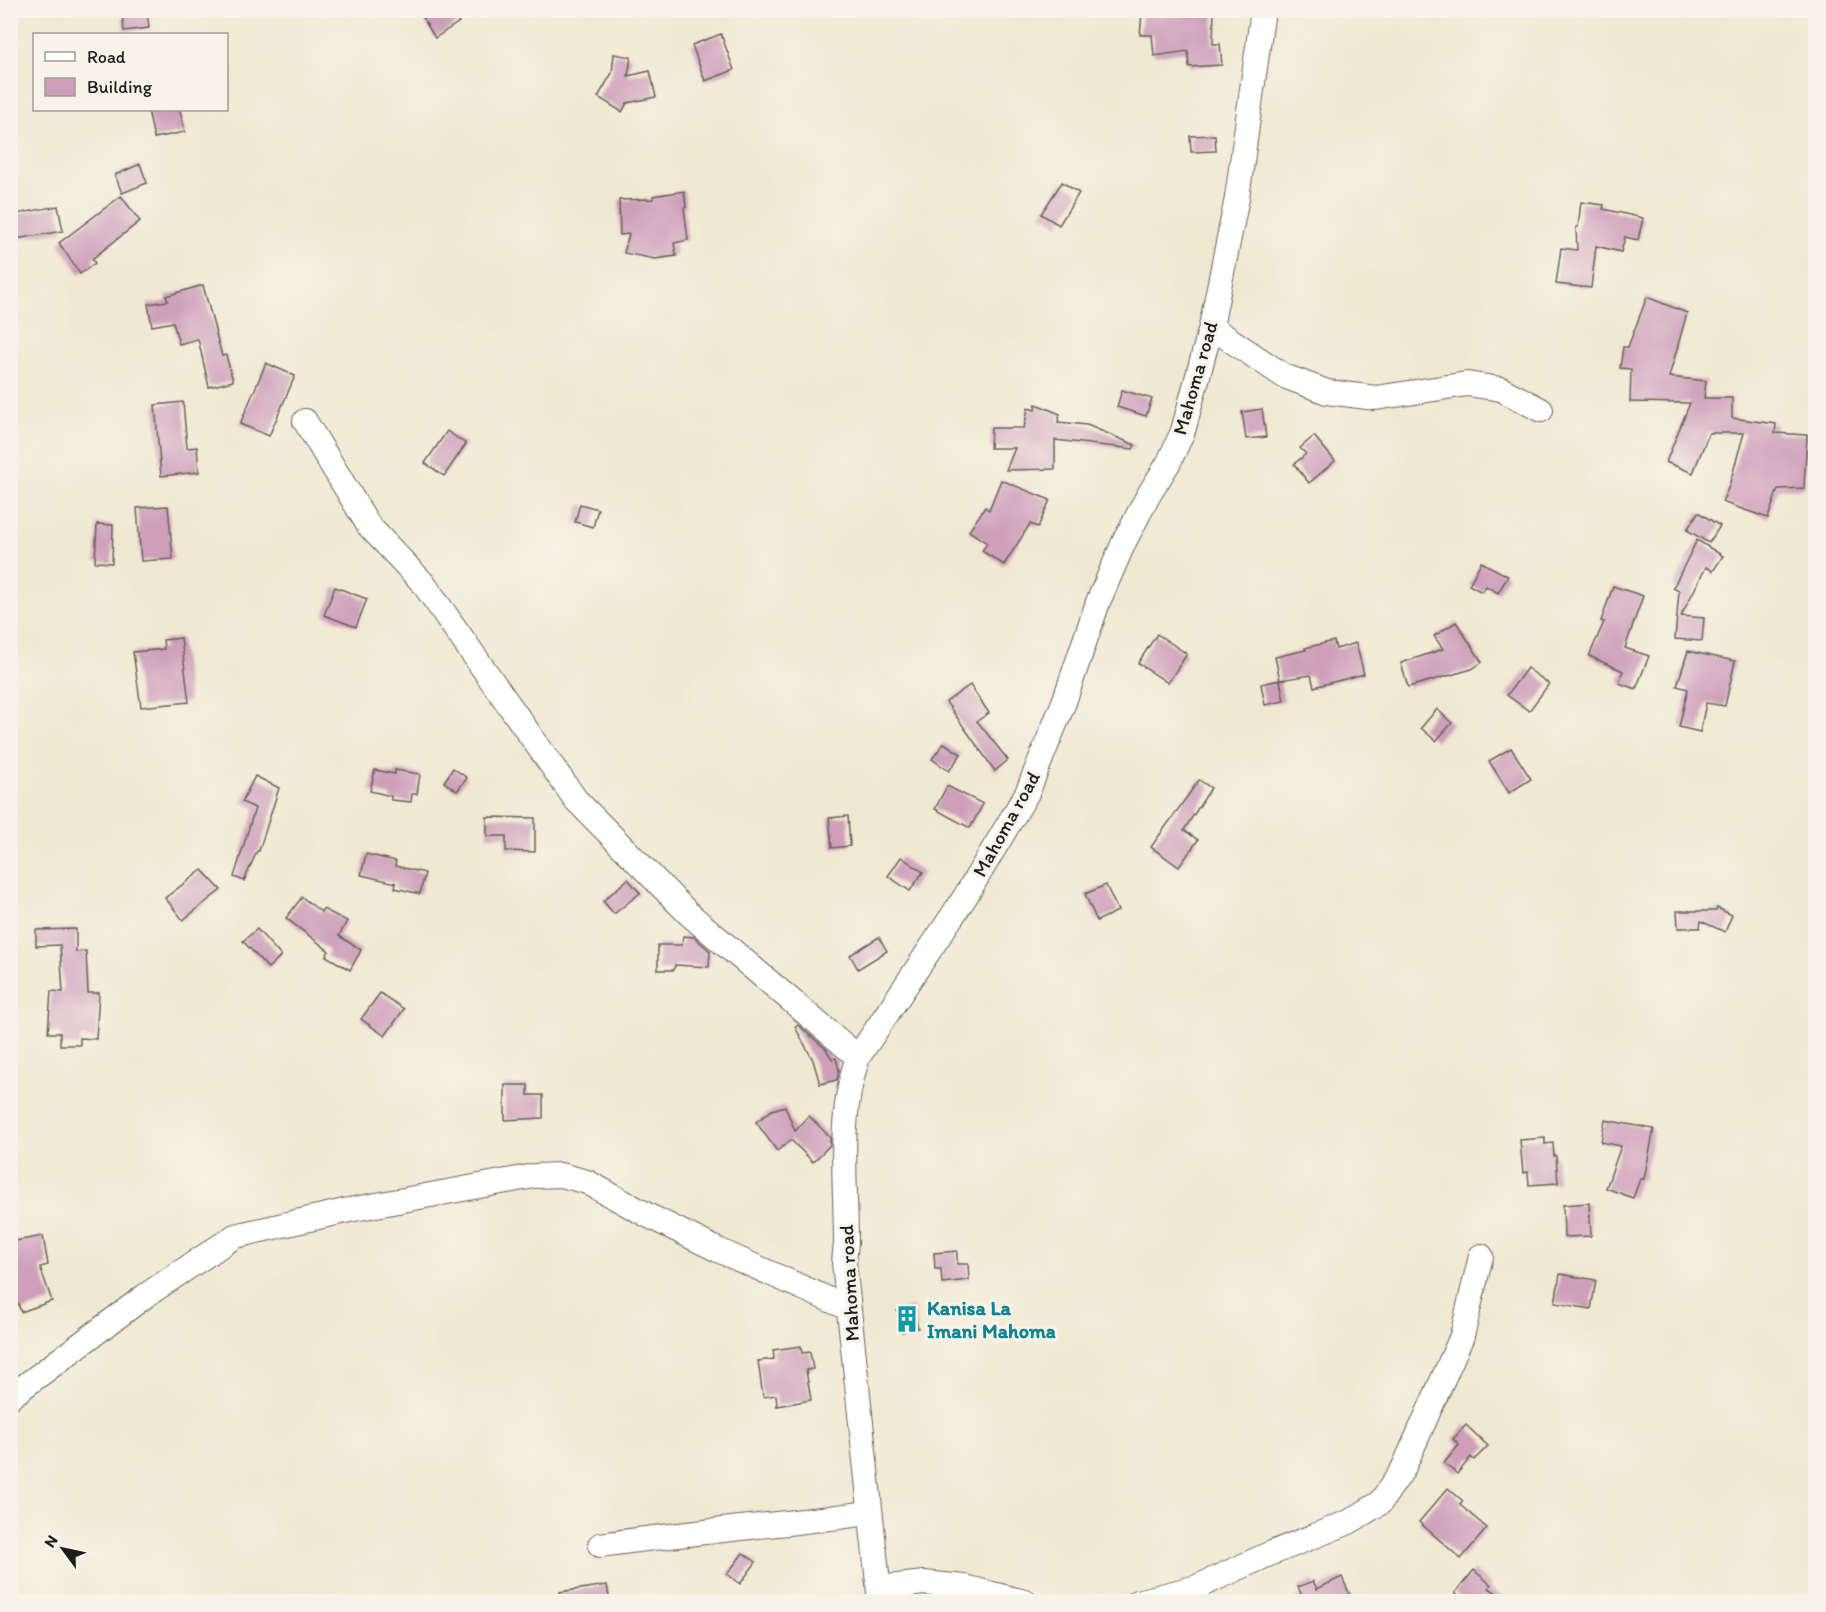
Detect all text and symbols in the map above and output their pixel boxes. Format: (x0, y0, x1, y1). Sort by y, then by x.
legend (33, 33, 228, 111)
text: Road (87, 46, 126, 68)
text: Building (87, 76, 153, 98)
street label: Mahoma road (1167, 318, 1223, 438)
street label: Mahoma road (967, 767, 1045, 881)
street label: Mahoma road (834, 1224, 864, 1342)
place label: Kanisa La Imani Mahoma (927, 1296, 1056, 1343)
building icon: Kanisa La Imani Mahoma (892, 1304, 922, 1334)
north arrow (33, 1519, 93, 1579)
text: N (40, 1531, 62, 1551)

